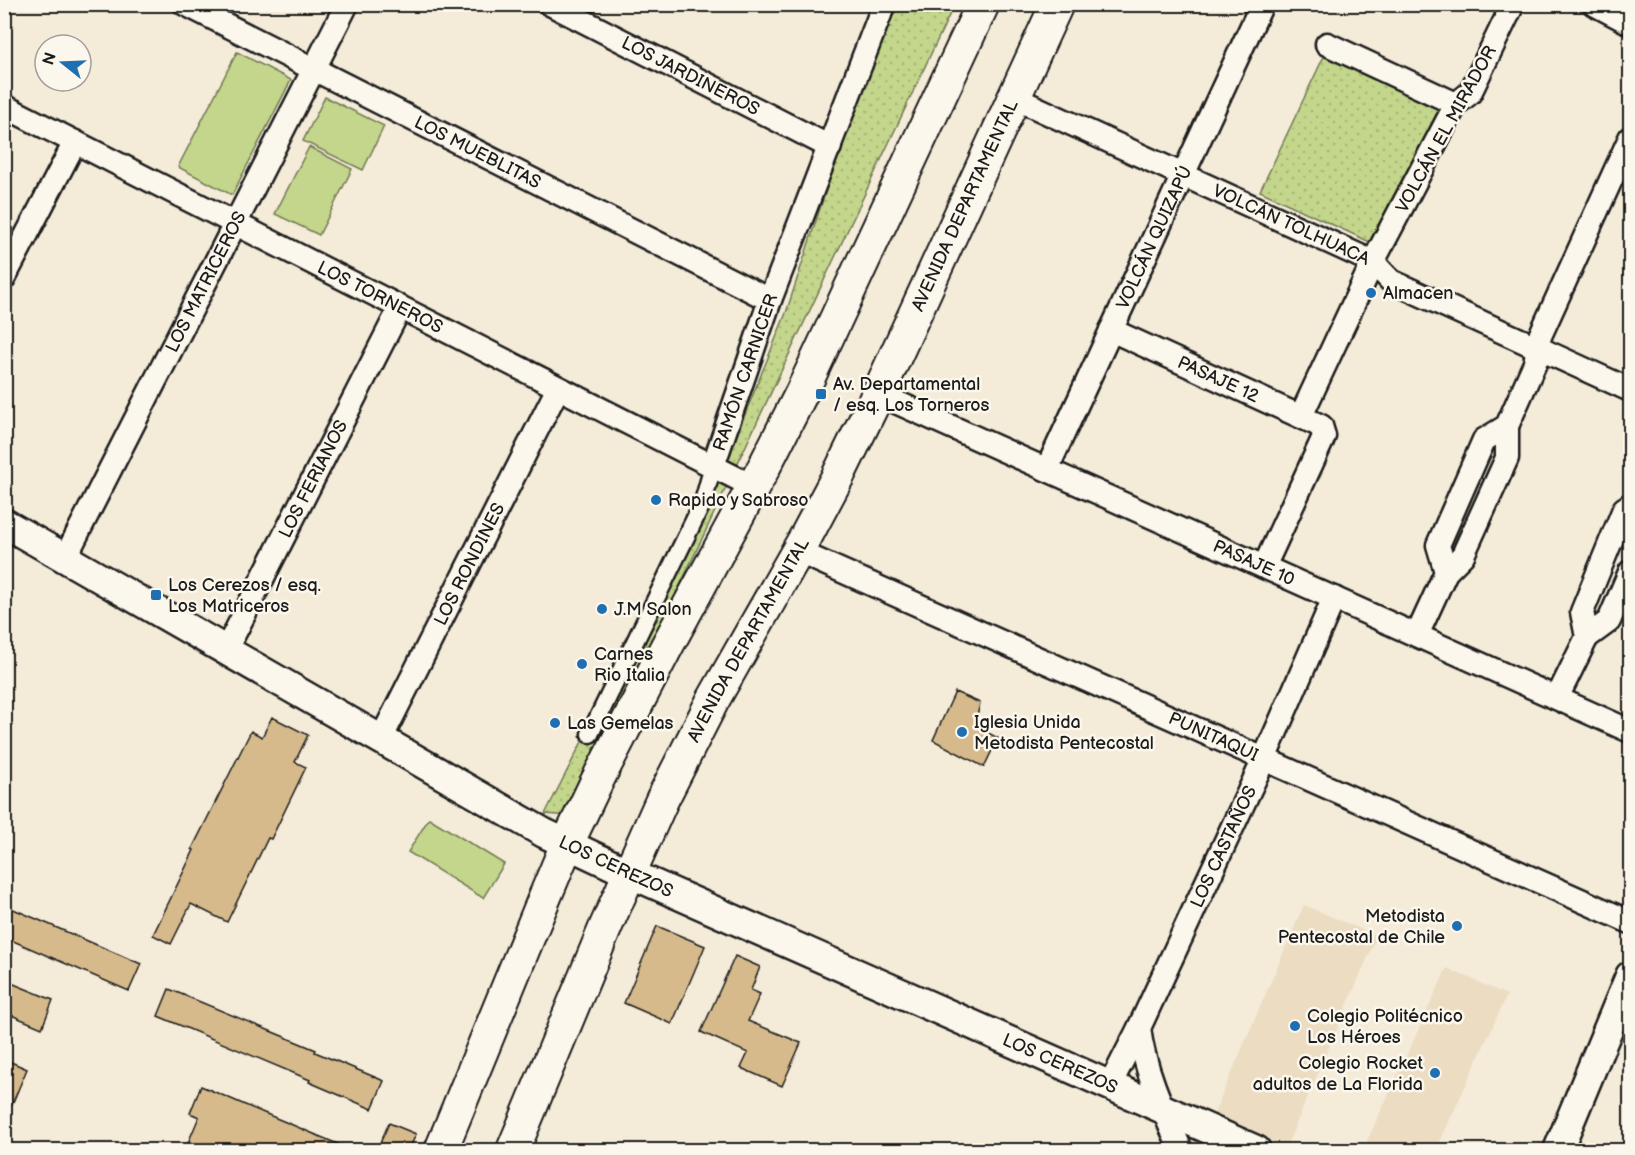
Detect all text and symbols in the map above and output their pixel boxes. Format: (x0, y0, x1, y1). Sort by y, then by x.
street label: LOS JARDINEROS (618, 32, 763, 120)
north arrow (33, 33, 93, 93)
street label: VOLCÁN EL MIRADOR (1390, 41, 1501, 217)
text: N (39, 50, 61, 67)
street label: AVENIDA DEPARTAMENTAL (907, 96, 1023, 315)
street label: LOS MUEBLITAS (411, 112, 544, 193)
street label: VOLCÁN QUIZAPÚ (1112, 162, 1197, 313)
street label: VOLCÁN TOLHUACA (1210, 180, 1373, 270)
street label: LOS MATRICEROS (161, 208, 251, 356)
street label: LOS TORNEROS (314, 257, 446, 338)
place label: Almacen (1383, 283, 1454, 304)
marker: Almacen (1364, 286, 1378, 300)
street label: RAMÓN CARNICER (709, 291, 782, 454)
street label: PASAJE 12 (1174, 352, 1262, 407)
place label: Av. Departamental / esq. Los Torneros (833, 374, 990, 416)
marker: Av. Departamental / esq. Los Torneros (814, 387, 828, 401)
street label: LOS FERIANOS (275, 417, 352, 542)
place label: Rapido y Sabroso (668, 490, 809, 511)
marker: Rapido y Sabroso (649, 493, 663, 507)
street label: LOS RONDINES (430, 499, 509, 629)
street label: AVENIDA DEPARTAMENTAL (683, 534, 814, 746)
street label: PASAJE 10 (1210, 536, 1298, 590)
place label: Los Cerezos / esq. Los Matriceros (168, 575, 321, 617)
marker: Los Cerezos / esq. Los Matriceros (149, 588, 163, 602)
place label: J.M Salon (614, 599, 692, 620)
marker: J.M Salon (595, 602, 609, 616)
place label: Carnes Rio Italia (594, 644, 665, 686)
marker: Carnes Rio Italia (575, 657, 589, 671)
street label: PUNITAQUI (1165, 708, 1261, 766)
place label: Iglesia Unida Metodista Pentecostal (974, 712, 1154, 754)
place label: Las Gemelas (567, 713, 674, 734)
marker: Las Gemelas (548, 716, 562, 730)
marker: Iglesia Unida Metodista Pentecostal (955, 725, 969, 739)
street label: LOS CASTAÑOS (1186, 782, 1261, 911)
street label: LOS CEREZOS (555, 831, 676, 902)
place label: Metodista Pentecostal de Chile (1278, 906, 1445, 948)
marker: Metodista Pentecostal de Chile (1450, 919, 1464, 933)
place label: Colegio Politécnico Los Héroes (1307, 1006, 1463, 1048)
marker: Colegio Politécnico Los Héroes (1288, 1019, 1302, 1033)
street label: LOS CEREZOS (999, 1029, 1121, 1099)
place label: Colegio Rocket adultos de La Florida (1253, 1053, 1423, 1095)
marker: Colegio Rocket adultos de La Florida (1428, 1066, 1442, 1080)

